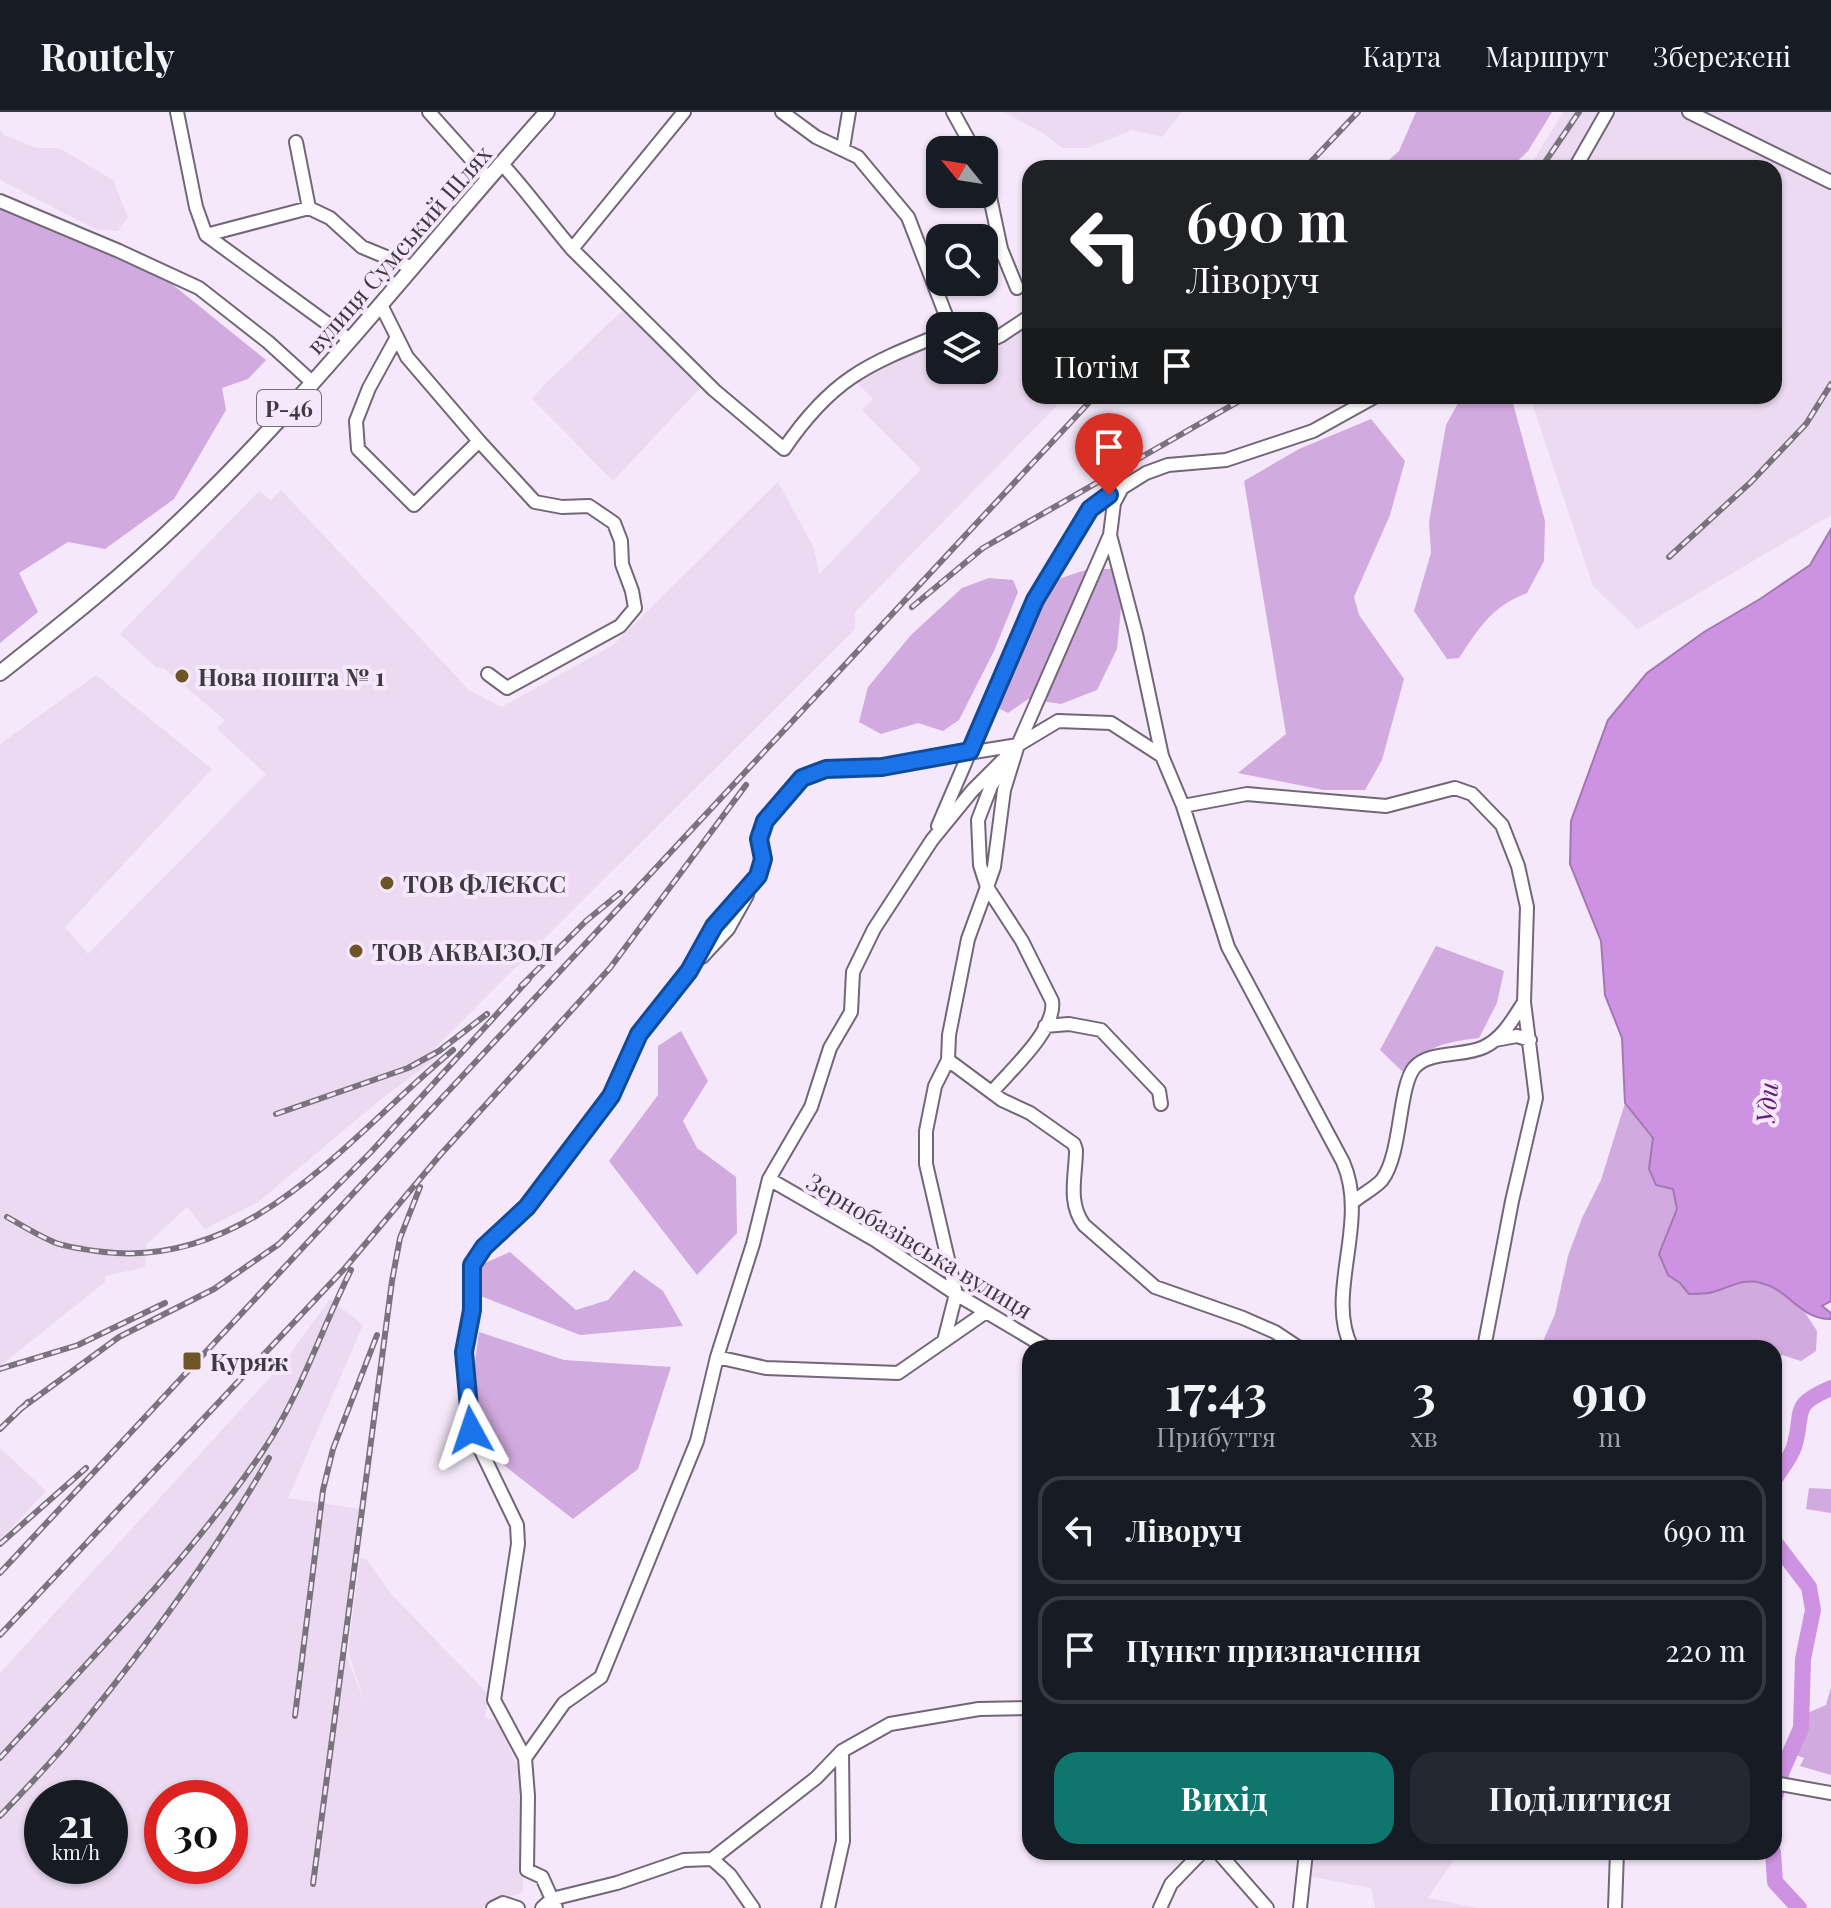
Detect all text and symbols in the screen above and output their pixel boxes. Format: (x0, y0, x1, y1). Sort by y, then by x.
text: Routely (40, 30, 175, 81)
text: Карта (1363, 37, 1441, 74)
text: Маршрут (1485, 37, 1609, 74)
text: Збережені (1653, 37, 1791, 74)
north arrow (926, 136, 998, 208)
map controls (926, 136, 998, 384)
street label: вулиця Сумський Шлях (298, 137, 498, 360)
text: 690 m (1186, 182, 1348, 257)
icon: left (1054, 192, 1158, 296)
button: search (926, 224, 998, 296)
text: Ліворуч (1186, 254, 1320, 302)
button: layers (926, 312, 998, 384)
icon: arrive (1155, 344, 1199, 388)
text: Потім (1054, 346, 1139, 386)
road number: Р-46 (257, 390, 321, 426)
pin (1075, 413, 1143, 495)
icon: arrive (1087, 425, 1131, 469)
place label: Нова пошта № 1 (198, 660, 385, 692)
marker: Нова пошта № 1 (173, 667, 191, 685)
place label: ТОВ ФЛЄКСС (403, 867, 566, 899)
marker: ТОВ ФЛЄКСС (378, 874, 396, 892)
place label: ТОВ АКВАІЗОЛ (372, 935, 553, 967)
marker: ТОВ АКВАІЗОЛ (347, 942, 365, 960)
water label: Уди (1747, 1080, 1785, 1126)
street label: Зернобазівська вулиця (801, 1165, 1039, 1325)
place label: Куряж (210, 1345, 289, 1377)
marker: Куряж (181, 1350, 203, 1372)
text: 17:43 (1165, 1359, 1267, 1423)
text: 3 (1412, 1359, 1436, 1423)
text: 910 (1572, 1359, 1648, 1423)
position arrow (429, 1388, 513, 1472)
text: Прибуття (1156, 1419, 1276, 1454)
text: хв (1410, 1419, 1438, 1454)
text: m (1598, 1419, 1621, 1454)
icon: left (1058, 1508, 1102, 1552)
text: Ліворуч (1126, 1510, 1242, 1550)
text: 690 m (1663, 1510, 1746, 1550)
icon: arrive (1058, 1628, 1102, 1672)
text: Пункт призначення (1126, 1630, 1421, 1670)
text: 220 m (1665, 1630, 1746, 1670)
button: Вихід (1054, 1752, 1394, 1844)
button: Поділитися (1410, 1752, 1750, 1844)
speed limit sign: 30 (144, 1780, 248, 1884)
text: 21 (58, 1795, 94, 1848)
text: km/h (52, 1838, 100, 1865)

